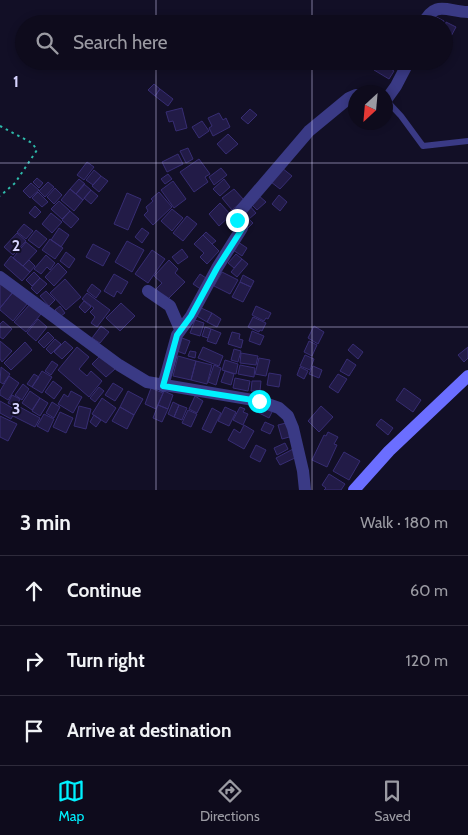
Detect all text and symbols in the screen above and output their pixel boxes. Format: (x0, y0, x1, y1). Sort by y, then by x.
search box (15, 15, 453, 70)
icon: search (33, 29, 61, 57)
text: Search here (73, 31, 167, 54)
text: 1 (13, 72, 19, 91)
north arrow (348, 85, 393, 130)
route end (226, 209, 249, 232)
text: 2 (12, 236, 20, 255)
route start (248, 390, 271, 413)
text: 3 (12, 399, 20, 418)
text: 3 min (20, 510, 71, 535)
text: Walk · 180 m (360, 513, 448, 532)
icon: ahead (20, 577, 48, 605)
text: Continue (67, 579, 141, 602)
text: 60 m (410, 581, 448, 600)
icon: right (20, 647, 48, 675)
text: Turn right (67, 649, 145, 672)
text: 120 m (406, 651, 448, 670)
icon: arrive (20, 717, 48, 745)
text: Arrive at destination (67, 719, 231, 742)
tab: Map (57, 777, 85, 825)
tab: Directions (200, 777, 260, 825)
tab: Saved (374, 777, 411, 825)

